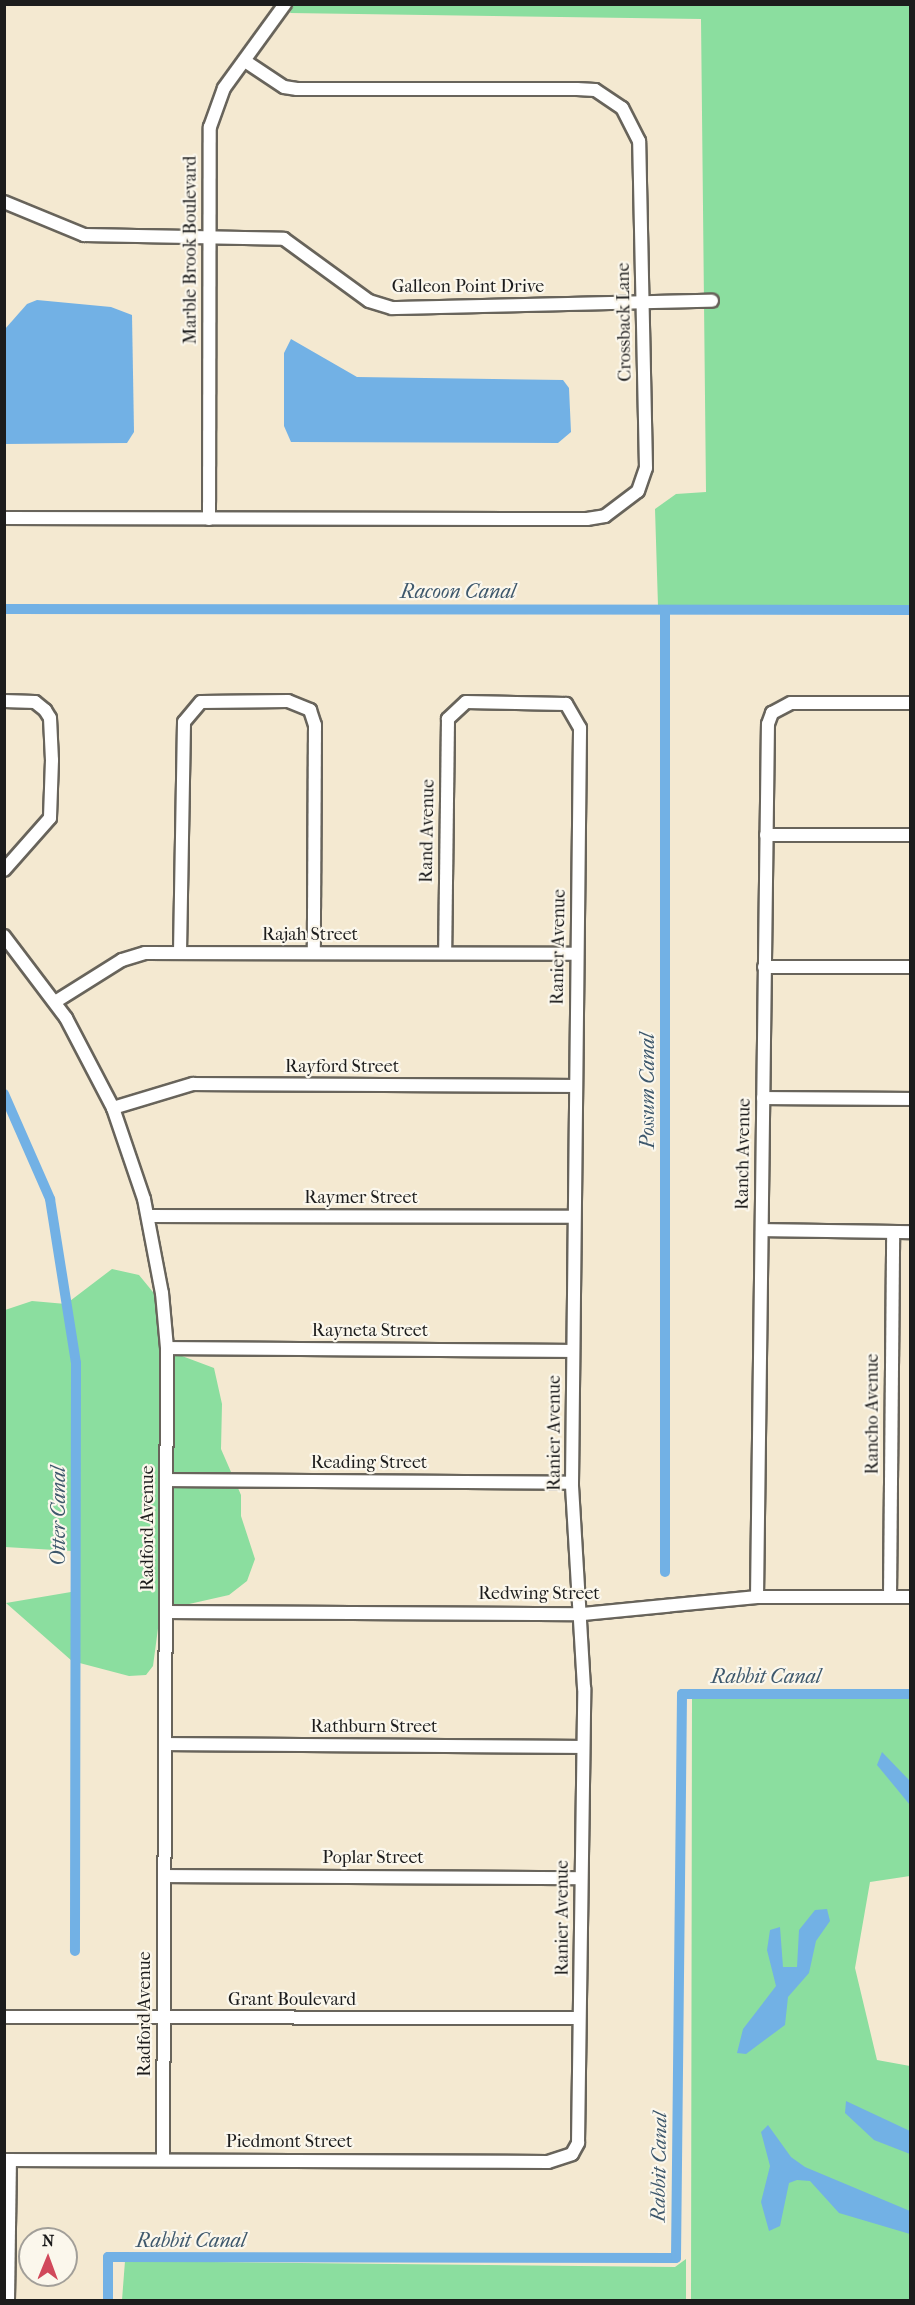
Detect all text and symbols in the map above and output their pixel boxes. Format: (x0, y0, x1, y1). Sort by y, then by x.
street label: Marble Brook Boulevard (180, 156, 202, 344)
street label: Crossback Lane (613, 262, 637, 382)
street label: Galleon Point Drive (392, 276, 544, 298)
water label: Racoon Canal (400, 579, 516, 603)
street label: Rand Avenue (416, 779, 440, 883)
street label: Ranier Avenue (547, 889, 571, 1005)
street label: Rajah Street (262, 924, 358, 946)
water label: Possum Canal (635, 1033, 659, 1149)
street label: Rayford Street (285, 1056, 399, 1078)
street label: Ranch Avenue (732, 1098, 756, 1210)
street label: Raymer Street (304, 1187, 418, 1209)
street label: Rayneta Street (312, 1320, 428, 1342)
street label: Rancho Avenue (862, 1354, 884, 1474)
street label: Ranier Avenue (544, 1375, 566, 1491)
street label: Reading Street (311, 1452, 427, 1474)
street label: Radford Avenue (137, 1465, 159, 1591)
water label: Otter Canal (46, 1466, 70, 1566)
street label: Redwing Street (478, 1583, 600, 1605)
water label: Rabbit Canal (711, 1664, 821, 1688)
street label: Rathburn Street (310, 1716, 438, 1738)
street label: Poplar Street (322, 1847, 424, 1869)
street label: Ranier Avenue (552, 1860, 574, 1976)
street label: Radford Avenue (134, 1951, 156, 2077)
street label: Grant Boulevard (228, 1989, 356, 2011)
water label: Rabbit Canal (646, 2112, 672, 2222)
street label: Piedmont Street (226, 2131, 352, 2153)
north arrow (18, 2227, 78, 2287)
water label: Rabbit Canal (136, 2228, 246, 2252)
text: N (42, 2231, 55, 2250)

